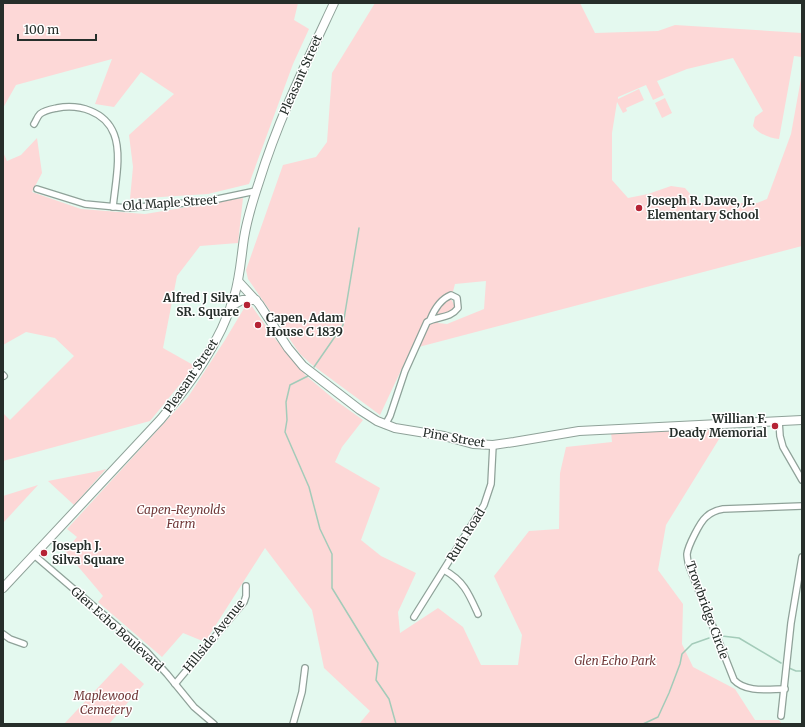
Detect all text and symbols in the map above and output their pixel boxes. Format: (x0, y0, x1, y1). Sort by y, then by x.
scale bar (18, 16, 96, 42)
text: 100 m (24, 22, 59, 37)
street label: Pleasant Street (276, 32, 325, 117)
street label: Old Maple Street (122, 192, 218, 213)
place label: Joseph R. Dawe, Jr. Elementary School (646, 193, 759, 222)
marker: Joseph R. Dawe, Jr. Elementary School (634, 203, 644, 213)
place label: Alfred J Silva SR. Square (162, 290, 240, 319)
marker: Alfred J Silva SR. Square (242, 300, 252, 310)
place label: Capen, Adam House C 1839 (266, 310, 344, 339)
marker: Capen, Adam House C 1839 (253, 320, 263, 330)
street label: Pleasant Street (160, 336, 221, 416)
place label: Willian F. Deady Memorial (669, 411, 767, 440)
marker: Willian F. Deady Memorial (770, 421, 780, 431)
street label: Pine Street (422, 425, 487, 450)
park label: Capen-Reynolds Farm (137, 502, 225, 531)
street label: Ruth Road (443, 505, 488, 564)
place label: Joseph J. Silva Square (51, 538, 125, 567)
marker: Joseph J. Silva Square (39, 548, 49, 558)
street label: Trowbridge Circle (683, 559, 732, 661)
street label: Glen Echo Boulevard (68, 583, 167, 674)
street label: Hillside Avenue (180, 596, 247, 675)
park label: Glen Echo Park (574, 653, 656, 668)
park label: Maplewood Cemetery (73, 688, 138, 717)

